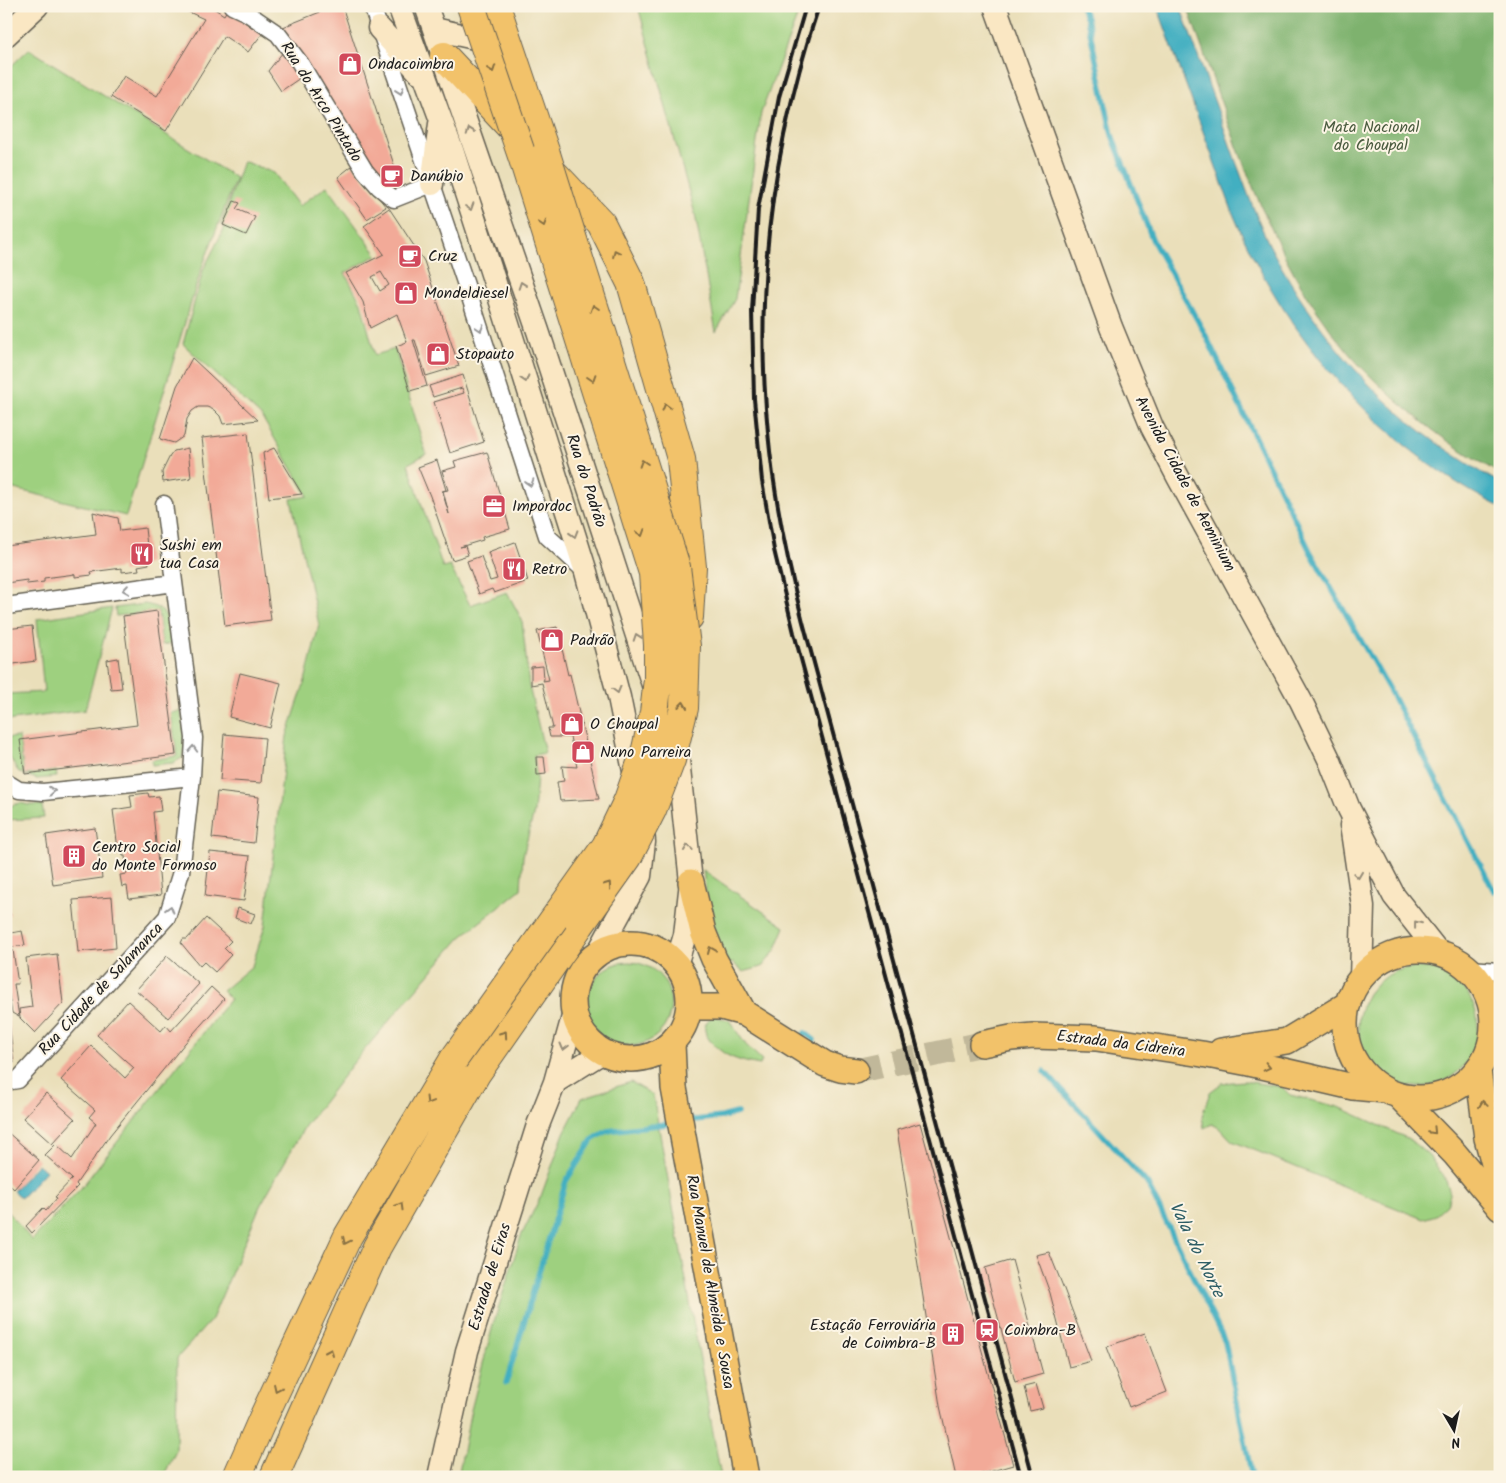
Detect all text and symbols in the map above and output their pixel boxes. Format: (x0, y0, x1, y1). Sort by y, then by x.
street label: Rua do Arco Pintado (274, 37, 368, 167)
shop icon: Ondacoimbra (337, 51, 363, 77)
place label: Ondacoimbra (368, 52, 454, 77)
one-way arrow (486, 64, 496, 73)
one-way arrow (394, 86, 404, 95)
park label: Mata Nacional do Choupal (1323, 115, 1419, 158)
one-way arrow (465, 127, 475, 136)
cafe icon: Danúbio (379, 163, 405, 189)
place label: Danúbio (410, 164, 463, 189)
one-way arrow (465, 202, 475, 211)
one-way arrow (537, 219, 547, 227)
cafe icon: Cruz (397, 243, 423, 269)
place label: Cruz (428, 244, 458, 269)
one-way arrow (612, 249, 622, 258)
shop icon: Mondeldiesel (393, 280, 419, 306)
place label: Mondeldiesel (424, 281, 509, 306)
one-way arrow (518, 281, 528, 289)
one-way arrow (590, 304, 600, 312)
one-way arrow (474, 324, 484, 332)
shop icon: Stopauto (425, 341, 451, 367)
place label: Stopauto (456, 342, 514, 367)
one-way arrow (520, 374, 530, 382)
one-way arrow (586, 374, 596, 382)
street label: Avenida Cidade de Aeminium (1128, 391, 1242, 577)
one-way arrow (661, 404, 671, 412)
street label: Rua do Padrão (559, 431, 613, 531)
one-way arrow (639, 459, 649, 467)
one-way arrow (524, 478, 534, 487)
office icon: Impordoc (481, 493, 507, 519)
place label: Impordoc (512, 494, 572, 519)
one-way arrow (568, 529, 578, 537)
one-way arrow (635, 529, 645, 537)
place label: Sushi em tua Casa (160, 533, 222, 576)
restaurant icon: Sushi em tua Casa (129, 541, 155, 567)
restaurant icon: Retro (501, 556, 527, 582)
place label: Retro (532, 557, 567, 582)
one-way arrow (122, 584, 130, 595)
shop icon: Padrão (539, 627, 565, 653)
place label: Padrão (570, 628, 614, 653)
one-way arrow (633, 633, 643, 642)
one-way arrow (612, 686, 622, 694)
one-way arrow (677, 701, 688, 709)
shop icon: O Choupal (559, 711, 585, 737)
place label: O Choupal (590, 712, 658, 737)
shop icon: Nuno Parreira (570, 739, 596, 765)
place label: Nuno Parreira (600, 740, 691, 765)
one-way arrow (188, 744, 199, 752)
one-way arrow (49, 786, 57, 797)
place label: Centro Social do Monte Formoso (92, 835, 217, 878)
building icon: Centro Social do Monte Formoso (61, 843, 87, 869)
one-way arrow (683, 843, 694, 851)
one-way arrow (1353, 871, 1363, 879)
one-way arrow (602, 881, 611, 891)
one-way arrow (164, 905, 174, 913)
street label: Rua Cidade de Salamanca (33, 917, 169, 1061)
one-way arrow (1414, 921, 1422, 930)
one-way arrow (706, 947, 716, 955)
street label: Estrada da Cidreira (1055, 1024, 1187, 1064)
one-way arrow (498, 1030, 507, 1040)
one-way arrow (559, 1043, 569, 1051)
one-way arrow (1262, 1061, 1271, 1072)
one-way arrow (425, 1095, 435, 1104)
one-way arrow (1478, 1100, 1488, 1109)
one-way arrow (1427, 1125, 1436, 1134)
street label: Rua Manuel de Almeida e Sousa (679, 1173, 741, 1391)
water label: Vala do Norte (1160, 1197, 1233, 1305)
one-way arrow (394, 1203, 404, 1212)
street label: Estrada de Eiras (462, 1220, 518, 1334)
one-way arrow (342, 1236, 352, 1245)
place label: Estação Ferroviária de Coimbra-B (810, 1313, 936, 1356)
station icon: Coimbra-B (974, 1317, 1000, 1343)
place label: Coimbra-B (1004, 1318, 1076, 1343)
building icon: Estação Ferroviária de Coimbra-B (940, 1321, 966, 1347)
one-way arrow (323, 1348, 334, 1357)
one-way arrow (273, 1383, 283, 1392)
north arrow (1428, 1406, 1478, 1456)
text: N (1450, 1430, 1462, 1453)

